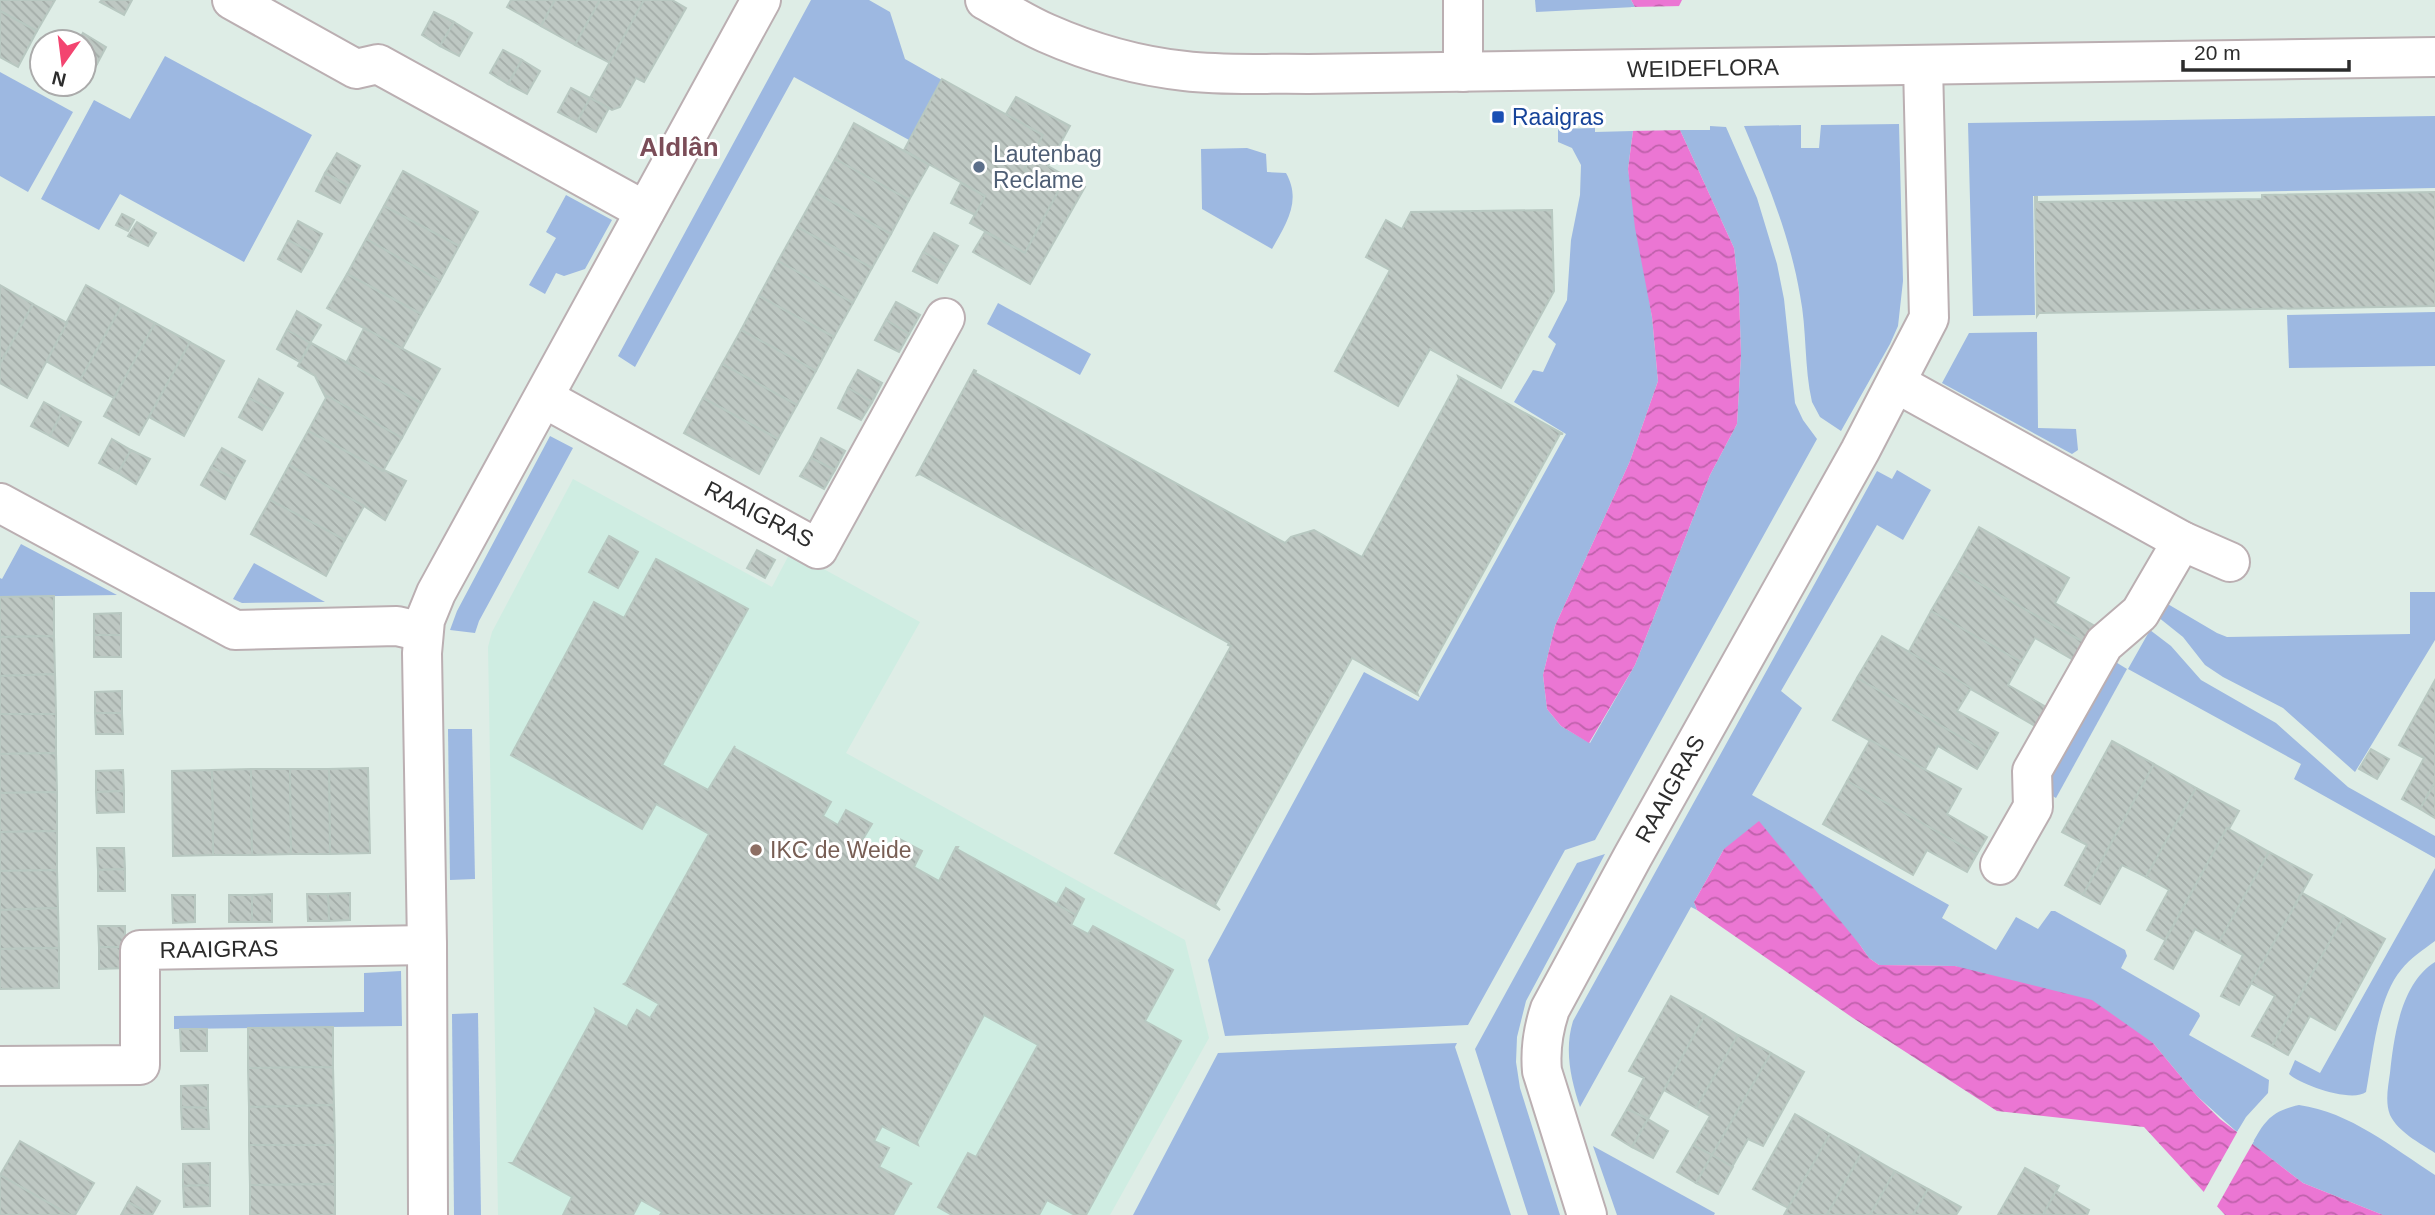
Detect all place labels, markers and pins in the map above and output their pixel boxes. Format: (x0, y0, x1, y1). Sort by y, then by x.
place label: Raaigras (1512, 104, 1604, 130)
marker: Raaigras (1490, 109, 1506, 125)
place label: Lautenbag Reclame (993, 141, 1102, 193)
marker: Lautenbag Reclame (971, 159, 987, 175)
place label: IKC de Weide (770, 837, 911, 863)
marker: IKC de Weide (748, 842, 764, 858)

